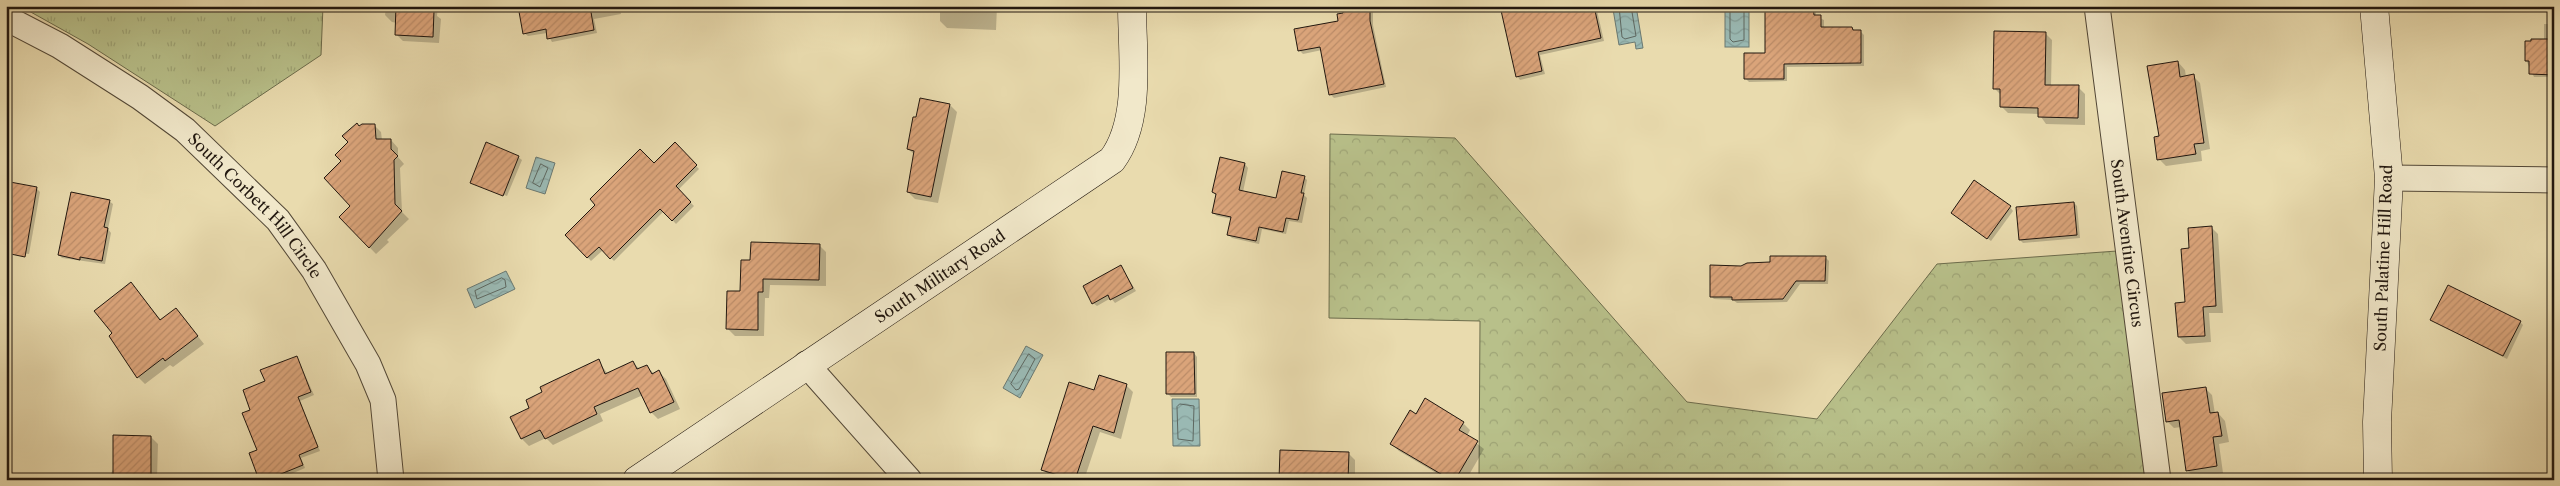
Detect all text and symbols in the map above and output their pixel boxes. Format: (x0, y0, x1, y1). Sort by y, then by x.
street label: South Corbett Hill Circle (184, 129, 327, 282)
street label: South Aventine Circus (2107, 158, 2148, 328)
street label: South Palatine Hill Road (2370, 164, 2396, 352)
street label: South Military Road (871, 225, 1009, 327)

